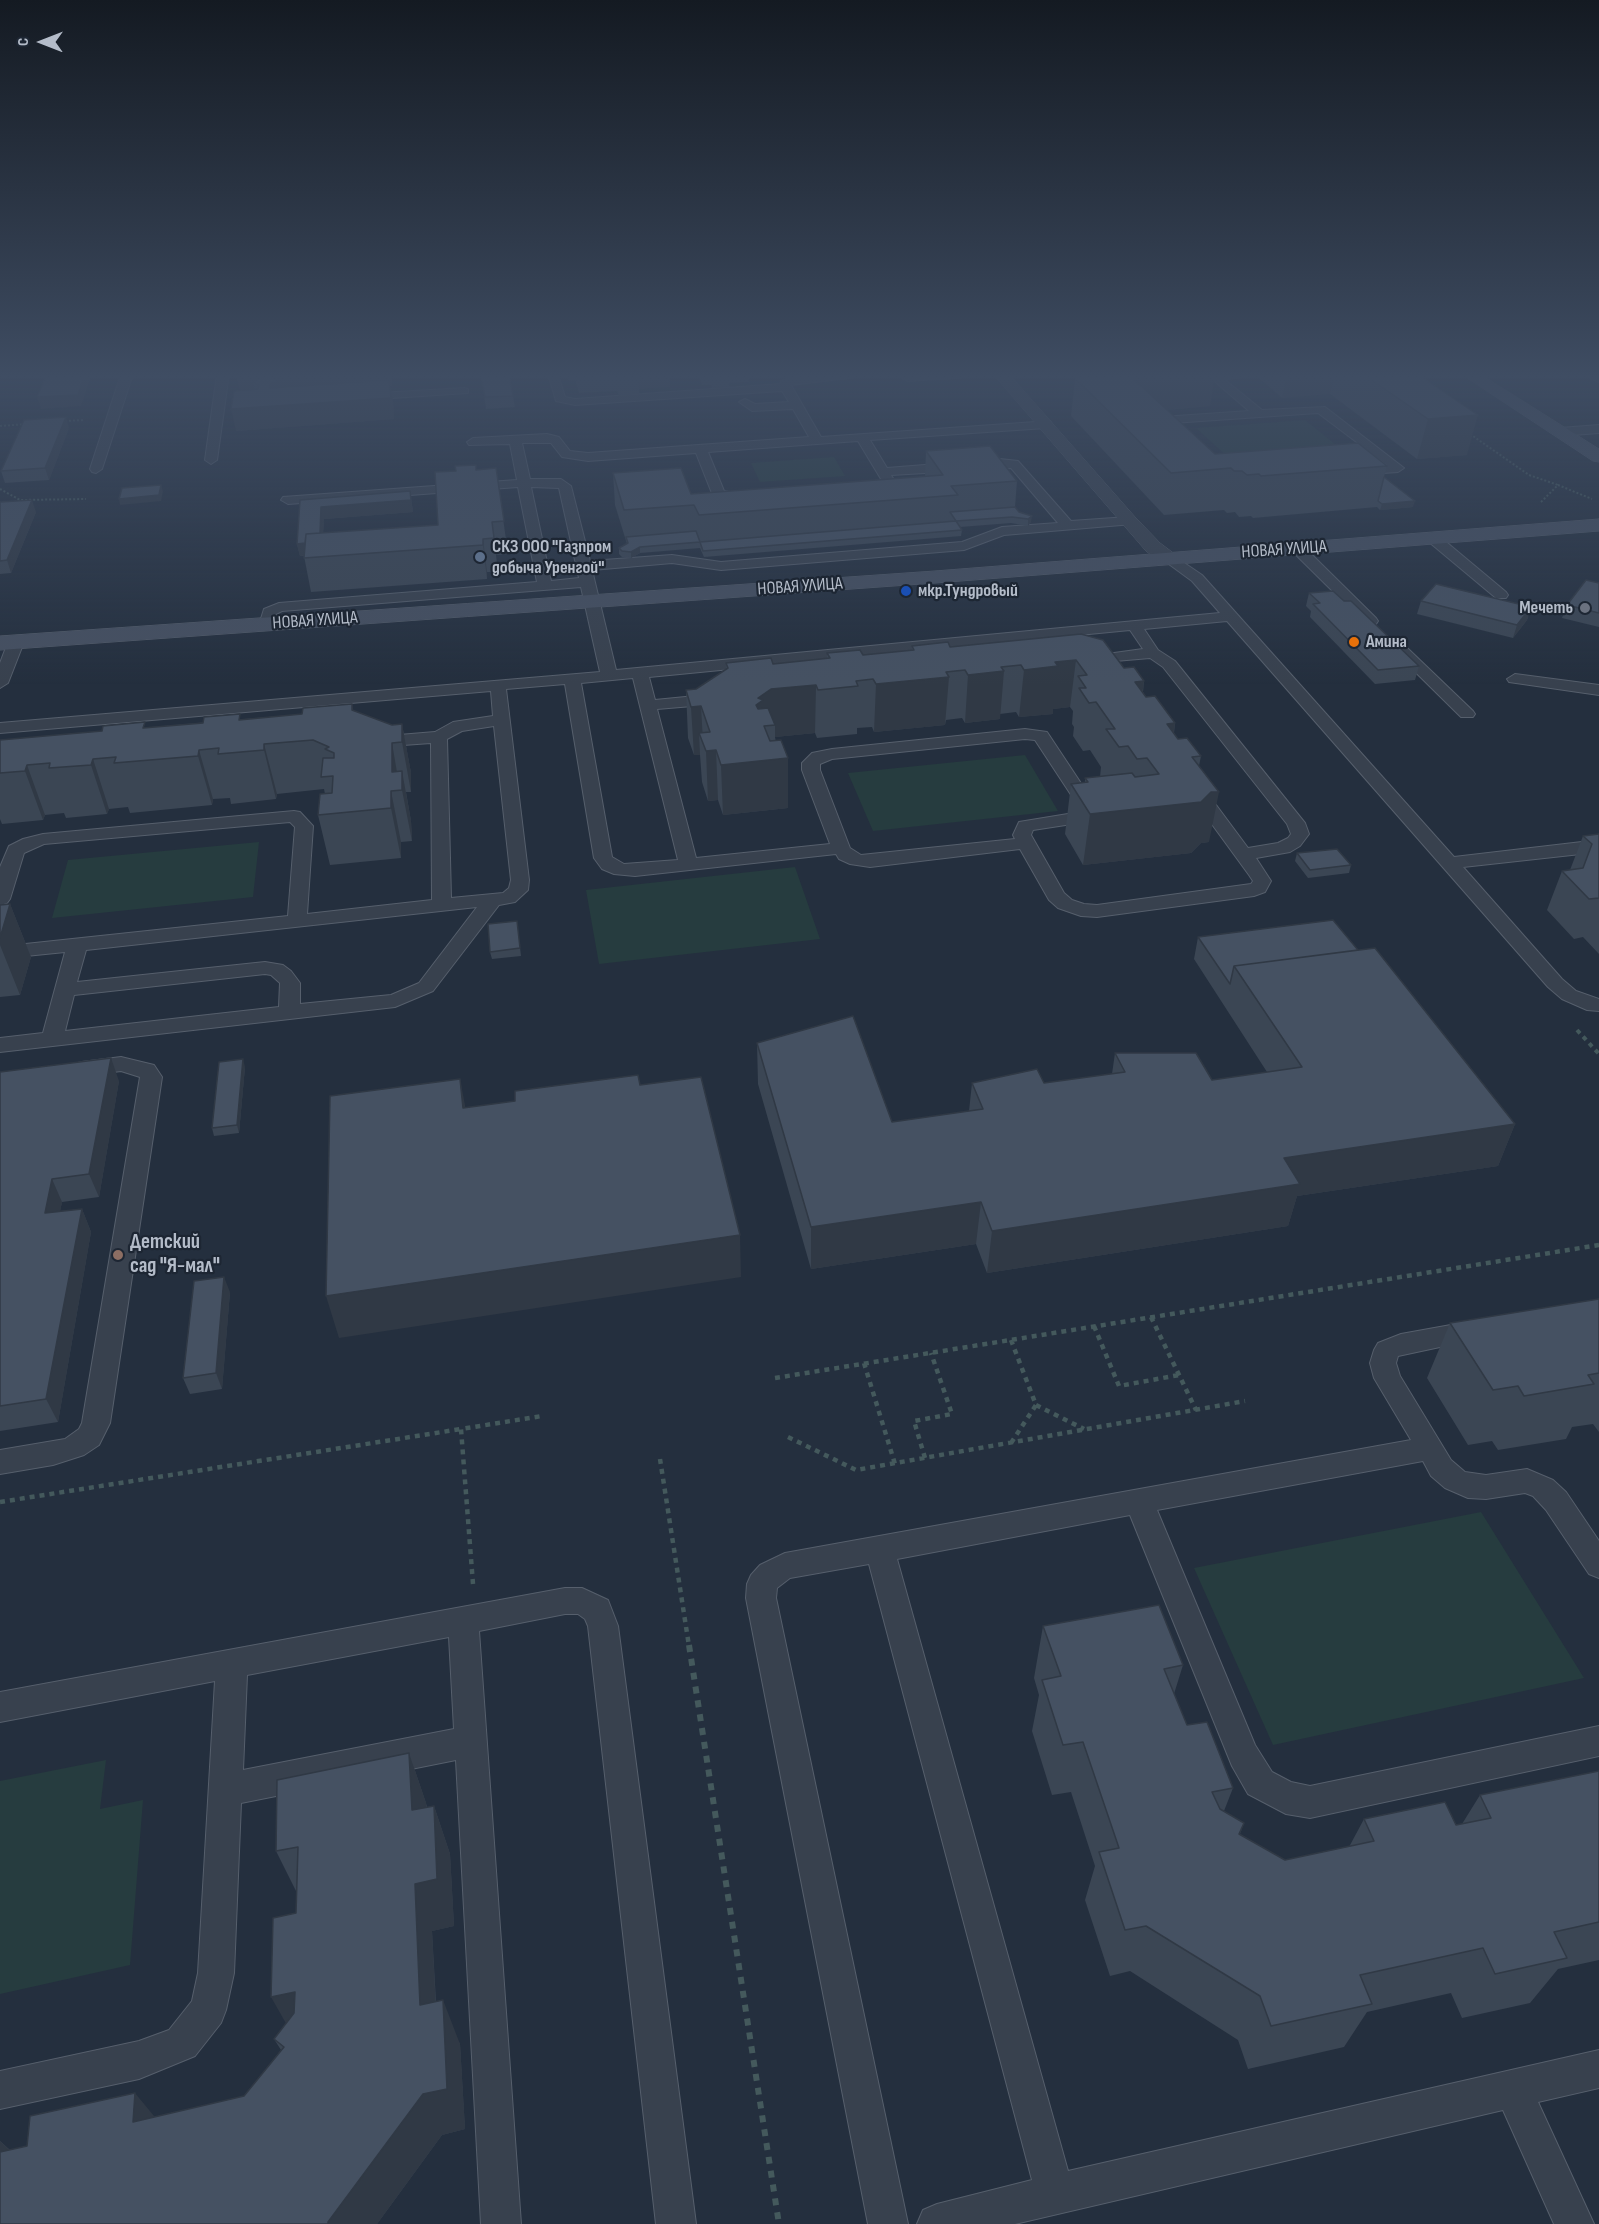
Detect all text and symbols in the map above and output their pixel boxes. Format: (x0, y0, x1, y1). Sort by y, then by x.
north arrow (12, 12, 72, 72)
text: С (14, 38, 33, 46)
place label: СКЗ ООО "Газпром добыча Уренгой" (492, 536, 611, 578)
street label: НОВАЯ УЛИЦА (1241, 536, 1327, 564)
marker: СКЗ ООО "Газпром добыча Уренгой" (473, 550, 487, 564)
street label: НОВАЯ УЛИЦА (757, 573, 843, 601)
place label: мкр.Тундровый (918, 580, 1018, 602)
marker: мкр.Тундровый (899, 584, 913, 598)
place label: Мечеть (1519, 597, 1573, 619)
marker: Мечеть (1578, 601, 1592, 615)
street label: НОВАЯ УЛИЦА (272, 607, 358, 635)
place label: Амина (1366, 631, 1407, 653)
marker: Амина (1347, 635, 1361, 649)
place label: Детский сад "Я-мал" (130, 1230, 220, 1280)
marker: Детский сад "Я-мал" (111, 1248, 125, 1262)

